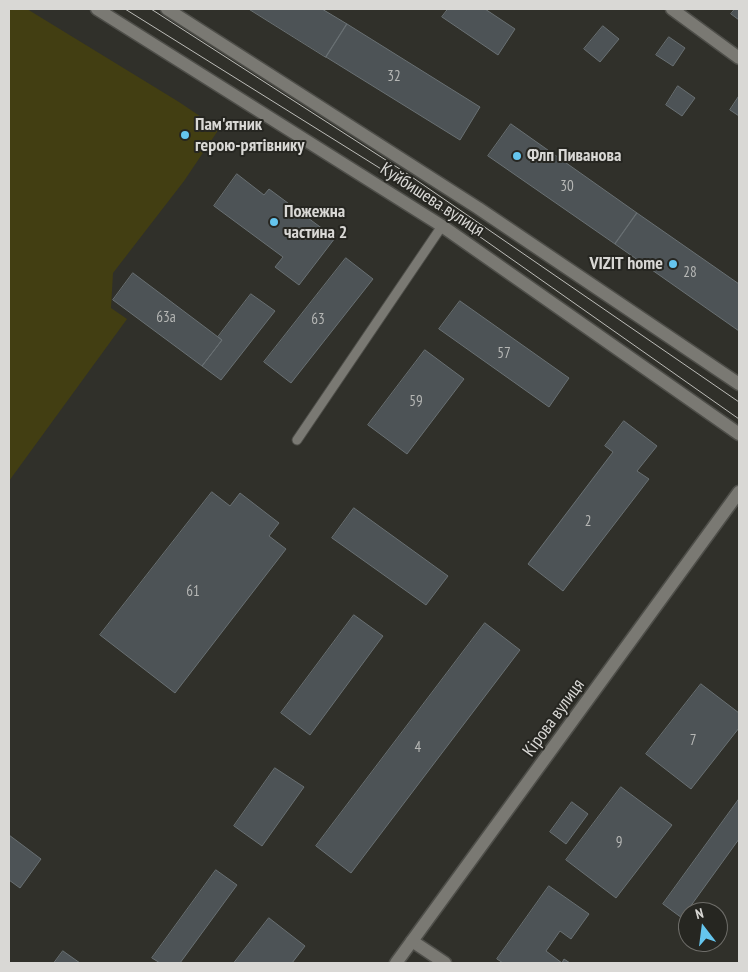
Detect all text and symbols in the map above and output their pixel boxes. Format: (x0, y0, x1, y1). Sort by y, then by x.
house number: 32 (387, 68, 401, 86)
place label: Пам'ятник герою-рятівнику (195, 114, 304, 156)
marker: Пам'ятник герою-рятівнику (179, 129, 191, 141)
place label: Флп Пиванова (527, 145, 621, 167)
marker: Флп Пиванова (511, 150, 523, 162)
street label: Куйбишева вулиця (376, 158, 488, 242)
house number: 30 (560, 178, 574, 196)
place label: Пожежна частина 2 (284, 201, 347, 243)
marker: Пожежна частина 2 (268, 216, 280, 228)
place label: VIZIT home (589, 253, 663, 275)
marker: VIZIT home (667, 258, 679, 270)
house number: 28 (683, 264, 697, 282)
house number: 63а (156, 309, 176, 327)
house number: 63 (311, 311, 325, 329)
house number: 57 (497, 345, 511, 363)
house number: 59 (409, 393, 423, 411)
house number: 2 (585, 513, 591, 531)
house number: 61 (186, 583, 200, 601)
street label: Кірова вулиця (519, 675, 589, 761)
house number: 7 (690, 732, 696, 750)
house number: 4 (415, 739, 421, 757)
house number: 9 (616, 834, 622, 852)
north arrow (678, 902, 728, 952)
text: N (693, 904, 705, 923)

